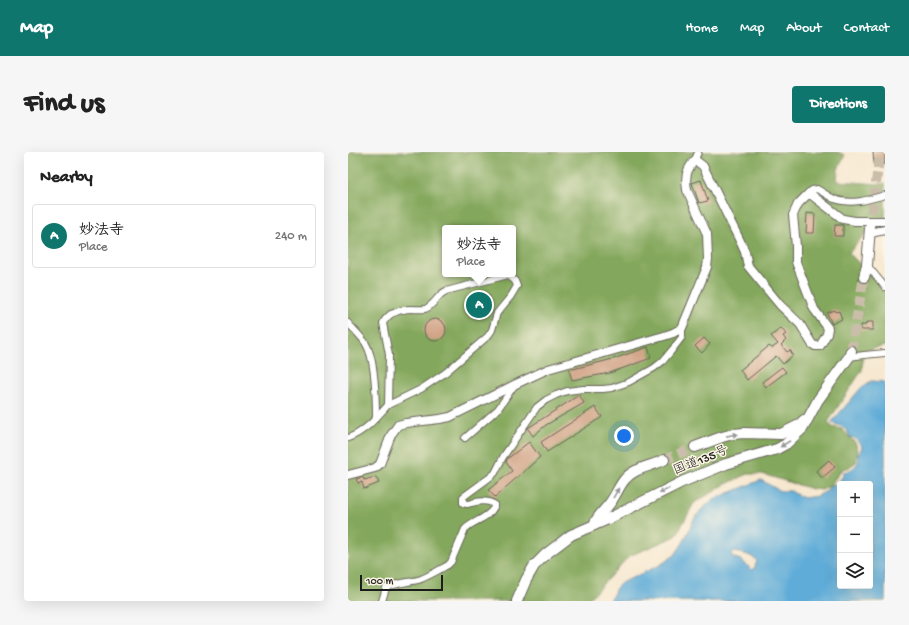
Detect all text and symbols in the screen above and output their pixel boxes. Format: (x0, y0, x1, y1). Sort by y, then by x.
text: Map (20, 17, 53, 40)
text: Home (686, 20, 718, 37)
text: Map (740, 20, 764, 37)
text: About (786, 20, 822, 37)
text: Contact (844, 20, 889, 37)
button: Directions (792, 86, 885, 123)
text: Find us (24, 88, 104, 121)
text: Nearby (40, 168, 93, 188)
text: 妙法寺 (79, 222, 124, 240)
popup (442, 225, 516, 277)
text: A (50, 229, 58, 244)
text: 240 m (275, 229, 307, 244)
text: 妙法寺 (456, 237, 502, 255)
text: Place (79, 240, 107, 255)
text: Place (456, 255, 485, 270)
pin: A (466, 290, 492, 320)
your location (614, 426, 634, 446)
one-way arrow (725, 431, 738, 437)
one-way arrow (780, 440, 790, 448)
street label: 国道135号 (671, 442, 731, 479)
map controls (837, 481, 873, 589)
button: + (837, 481, 873, 517)
one-way arrow (613, 487, 620, 499)
one-way arrow (659, 488, 670, 494)
button: − (837, 517, 873, 553)
button: layers (837, 553, 873, 589)
scale bar (360, 573, 443, 592)
text: 100 m (366, 576, 393, 588)

